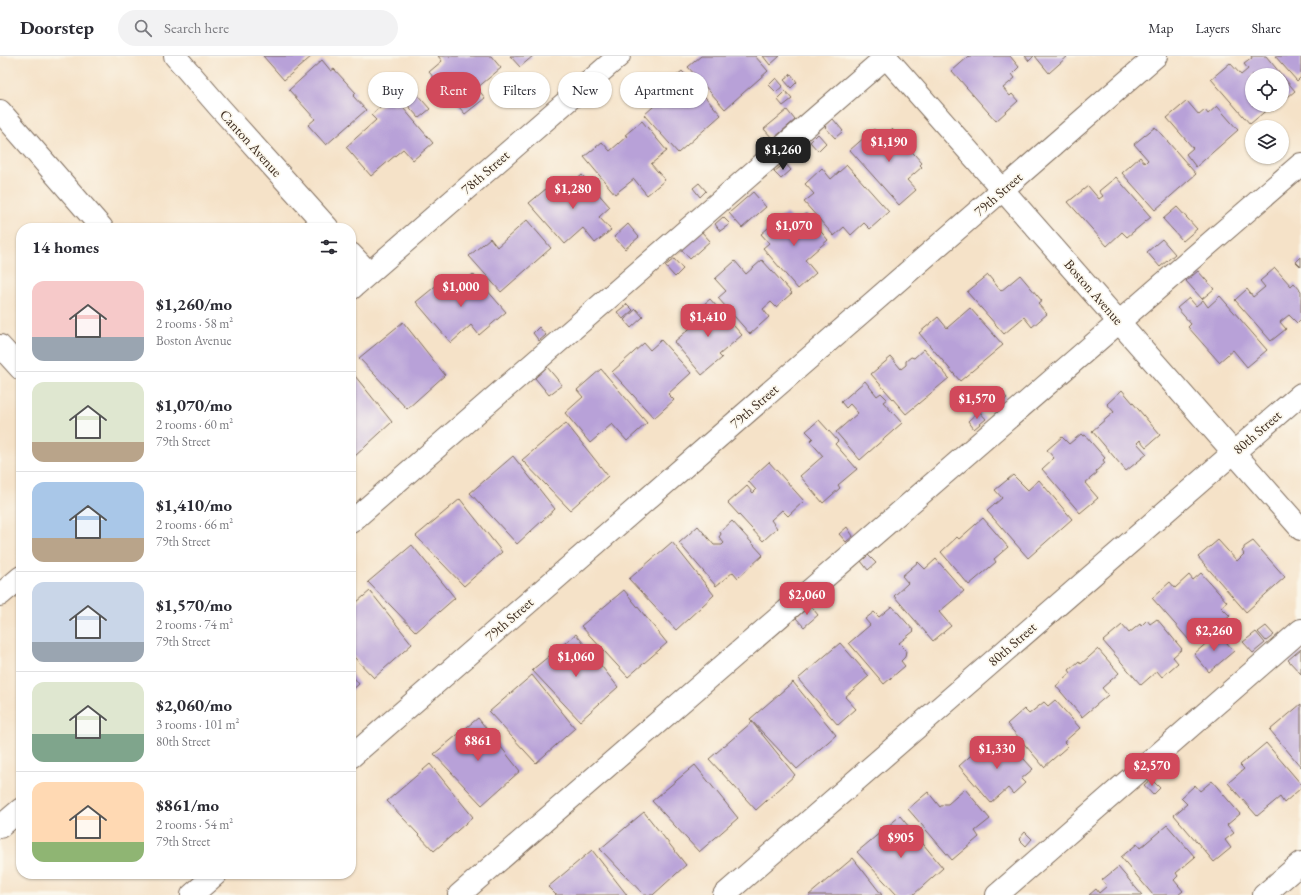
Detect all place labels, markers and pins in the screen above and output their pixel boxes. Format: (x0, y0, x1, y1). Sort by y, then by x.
pin: $1,190 (856, 129, 922, 163)
pin: $1,260 (750, 137, 816, 171)
pin: $1,280 (540, 176, 606, 210)
pin: $1,070 (761, 213, 827, 247)
pin: $1,000 (428, 274, 494, 308)
pin: $1,410 (675, 304, 741, 338)
pin: $1,570 (944, 386, 1010, 420)
pin: $2,060 (774, 582, 840, 616)
pin: $2,260 (1181, 618, 1247, 652)
pin: $1,060 (543, 644, 609, 678)
pin: $861 (454, 728, 502, 762)
pin: $1,330 (964, 736, 1030, 770)
pin: $2,570 (1119, 753, 1185, 787)
pin: $905 (877, 825, 925, 859)

